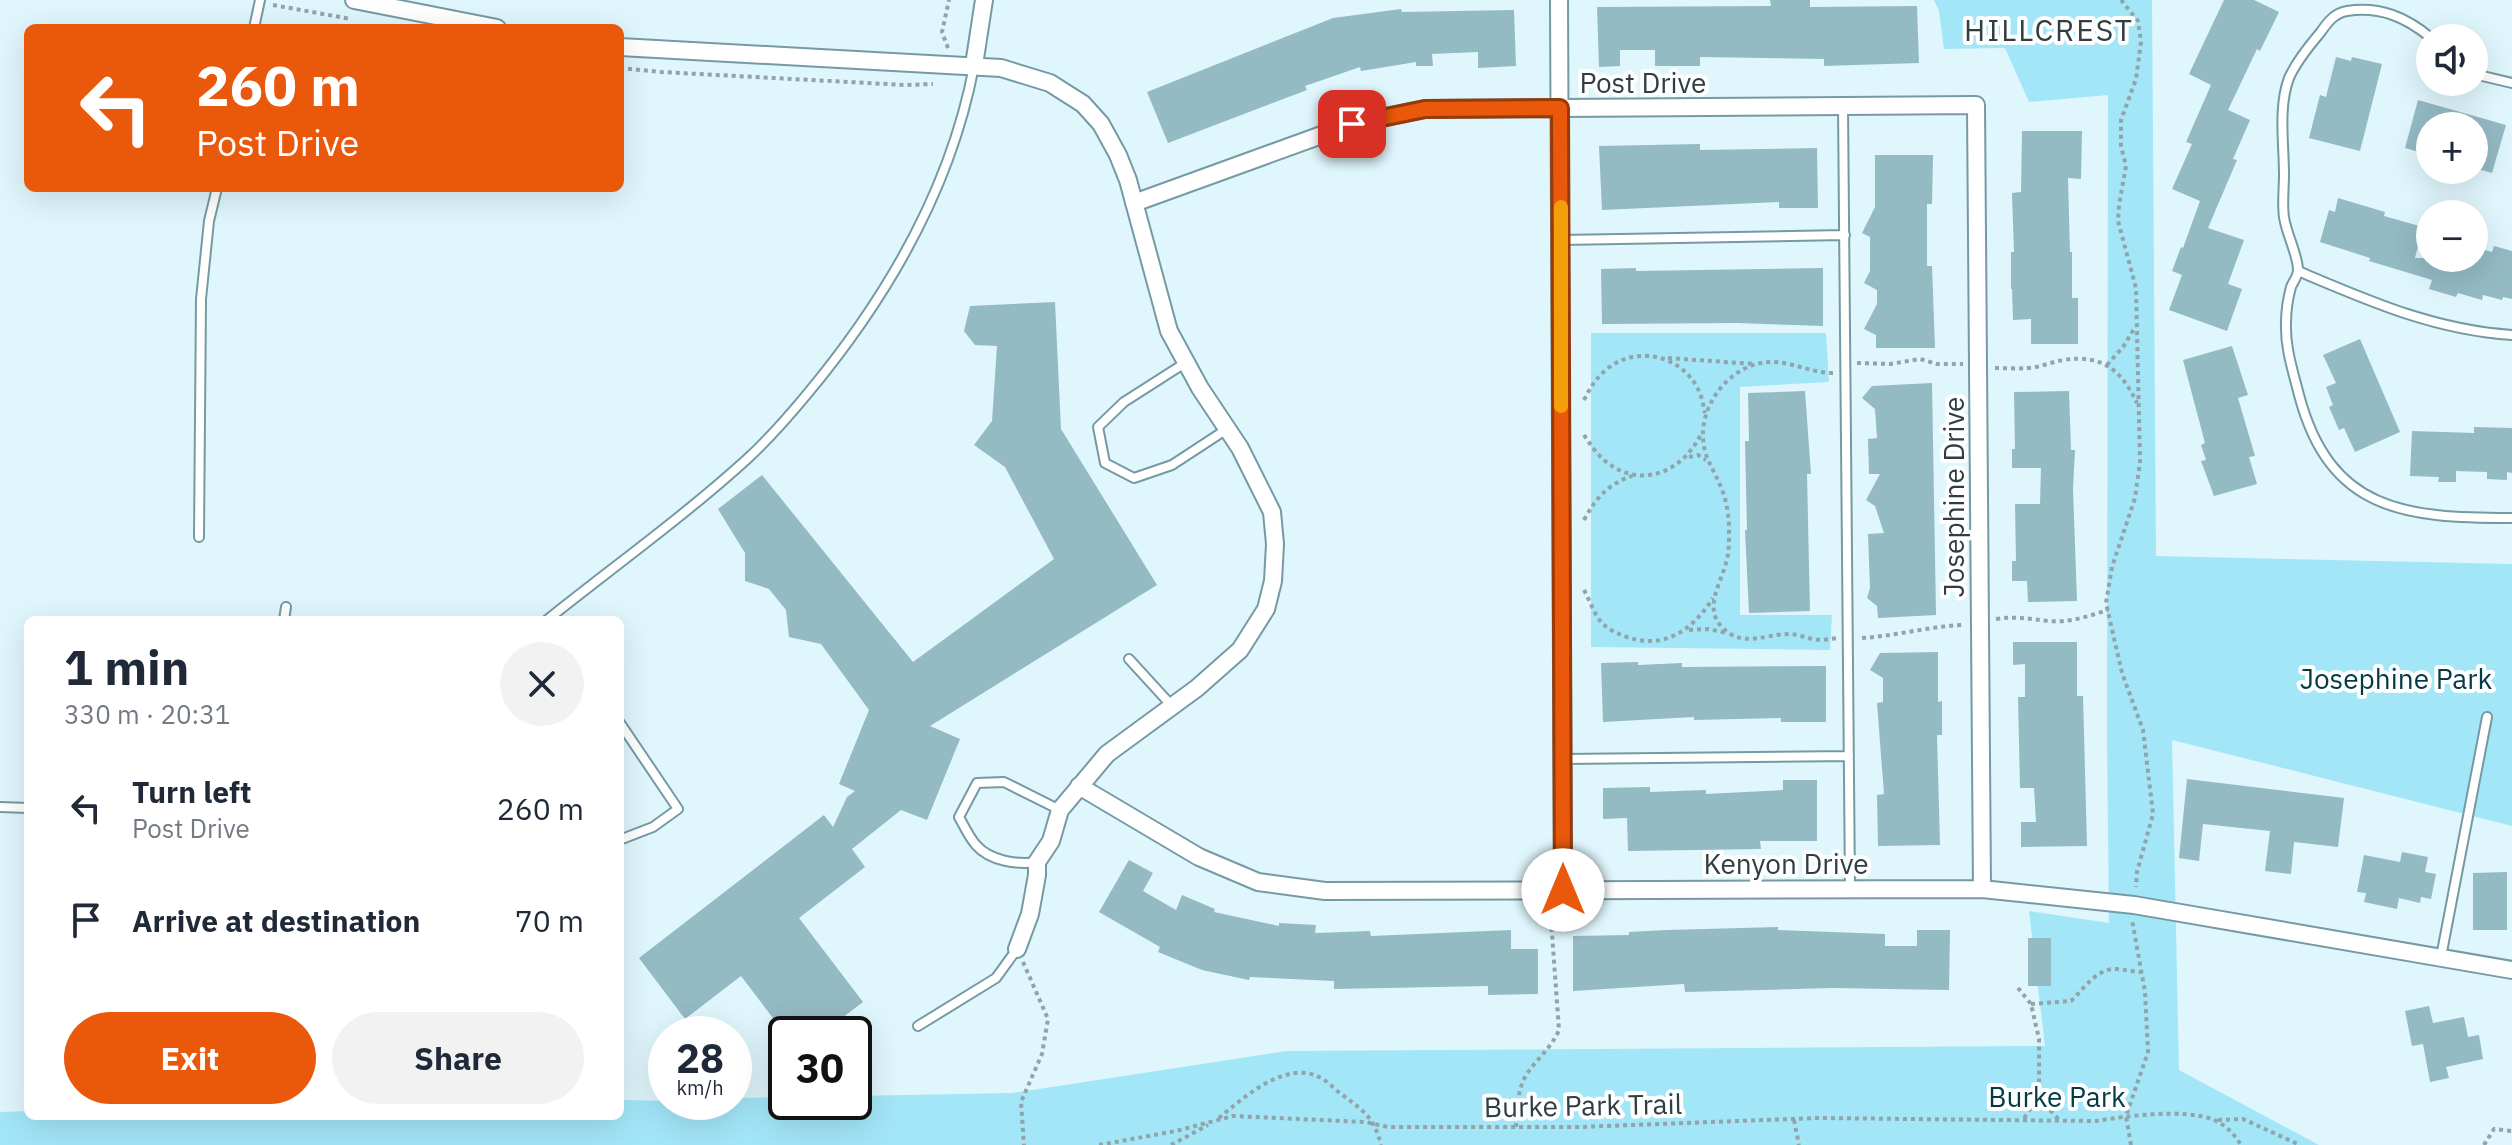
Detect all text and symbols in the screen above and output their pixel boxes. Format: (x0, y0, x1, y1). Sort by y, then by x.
district label: HILLCREST (1964, 10, 2134, 49)
map controls (2416, 24, 2488, 272)
button: sound (2416, 24, 2488, 96)
text: 260 m (196, 49, 360, 121)
icon: left (64, 56, 168, 160)
street label: Post Drive (1580, 64, 1706, 101)
pin (1318, 90, 1386, 158)
icon: arrive (1330, 102, 1374, 146)
button: + (2416, 112, 2488, 184)
text: Post Drive (196, 119, 359, 166)
button: − (2416, 200, 2488, 272)
street label: Josephine Drive (1935, 397, 1972, 598)
text: 1 min (64, 636, 189, 698)
button: close (500, 642, 584, 726)
park label: Josephine Park (2300, 660, 2493, 697)
text: 330 m · 20:31 (64, 697, 230, 731)
text: Turn left (132, 772, 251, 811)
icon: left (64, 786, 108, 830)
text: 260 m (497, 789, 584, 828)
text: Post Drive (132, 811, 250, 845)
street label: Kenyon Drive (1703, 845, 1869, 882)
position arrow (1521, 848, 1605, 932)
icon: arrive (64, 898, 108, 942)
text: Arrive at destination (132, 901, 420, 940)
text: 70 m (515, 901, 584, 940)
button: Exit (64, 1012, 316, 1104)
button: Share (332, 1012, 584, 1104)
speed limit sign: 30 (768, 1016, 872, 1120)
text: 28 (676, 1032, 724, 1084)
text: km/h (676, 1074, 724, 1101)
park label: Burke Park (1988, 1078, 2126, 1115)
street label: Burke Park Trail (1483, 1085, 1683, 1125)

